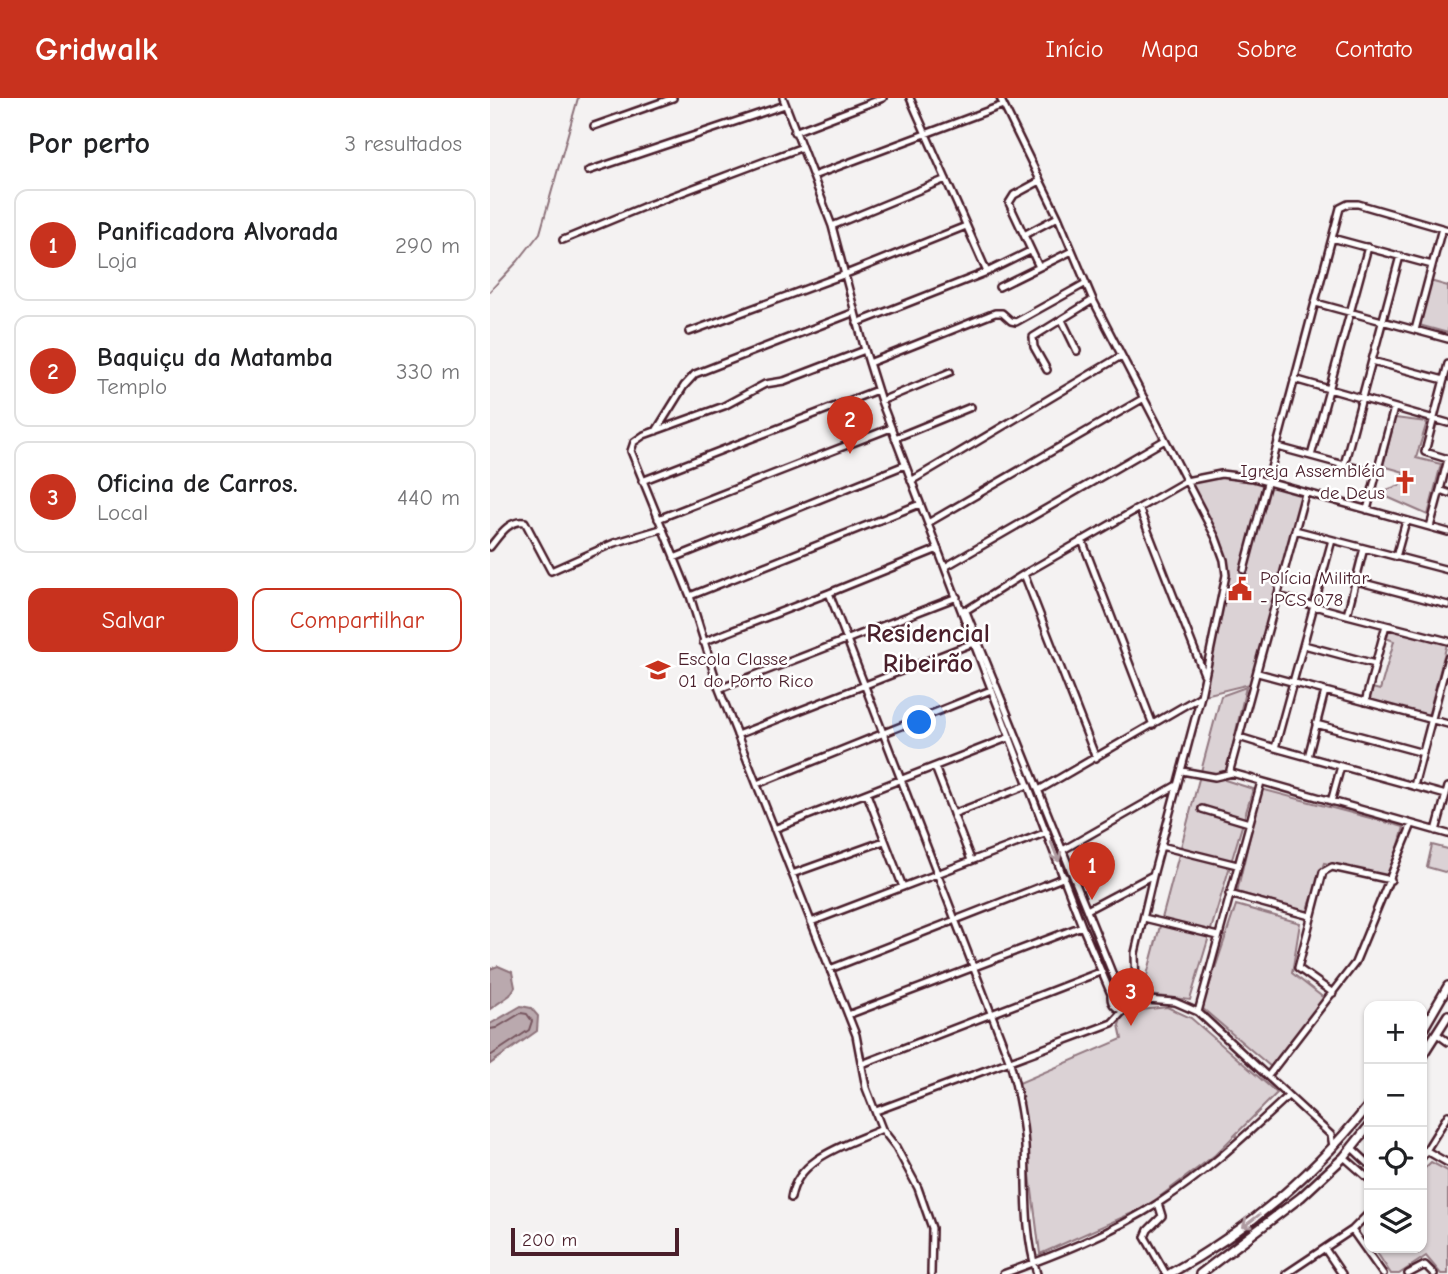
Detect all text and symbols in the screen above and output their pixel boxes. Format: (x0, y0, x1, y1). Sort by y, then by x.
text: Gridwalk (35, 30, 158, 68)
text: Início (1045, 35, 1103, 63)
text: Mapa (1141, 35, 1199, 63)
text: Sobre (1237, 35, 1297, 63)
text: Contato (1335, 35, 1413, 63)
text: Por perto (28, 126, 150, 161)
text: 3 resultados (345, 130, 462, 157)
text: Panificadora Alvorada (97, 217, 339, 247)
text: 1 (48, 232, 58, 259)
text: 290 m (395, 232, 460, 259)
text: Loja (97, 247, 137, 274)
text: Baquiçu da Matamba (97, 343, 333, 373)
text: 2 (47, 358, 59, 385)
text: 330 m (396, 358, 460, 385)
text: Templo (97, 373, 167, 400)
pin: 2 (827, 396, 873, 454)
place label: Igreja Assembléia de Deus (1240, 460, 1385, 504)
church icon: Igreja Assembléia de Deus (1391, 468, 1419, 496)
text: Oficina de Carros. (97, 469, 298, 499)
text: 3 (47, 484, 59, 511)
text: 440 m (397, 484, 460, 511)
text: Local (97, 499, 148, 526)
place label: Polícia Militar - PCS 078 (1260, 567, 1369, 611)
public building icon: Polícia Militar - PCS 078 (1226, 575, 1254, 603)
button: Salvar (28, 588, 238, 652)
button: Compartilhar (252, 588, 462, 652)
district label: Residencial Ribeirão (866, 619, 990, 679)
place label: Escola Classe 01 do Porto Rico (678, 648, 813, 692)
school or university icon: Escola Classe 01 do Porto Rico (644, 656, 672, 684)
your location (902, 705, 936, 739)
one-way arrow (1049, 841, 1062, 863)
pin: 1 (1069, 842, 1115, 900)
pin: 3 (1108, 968, 1154, 1026)
map controls (1364, 1001, 1427, 1253)
button: + (1364, 1001, 1427, 1064)
button: − (1364, 1064, 1427, 1127)
button: locate (1364, 1127, 1427, 1190)
button: layers (1364, 1190, 1427, 1253)
one-way arrow (1241, 1213, 1260, 1228)
scale bar (511, 1225, 679, 1257)
text: 200 m (522, 1229, 577, 1251)

